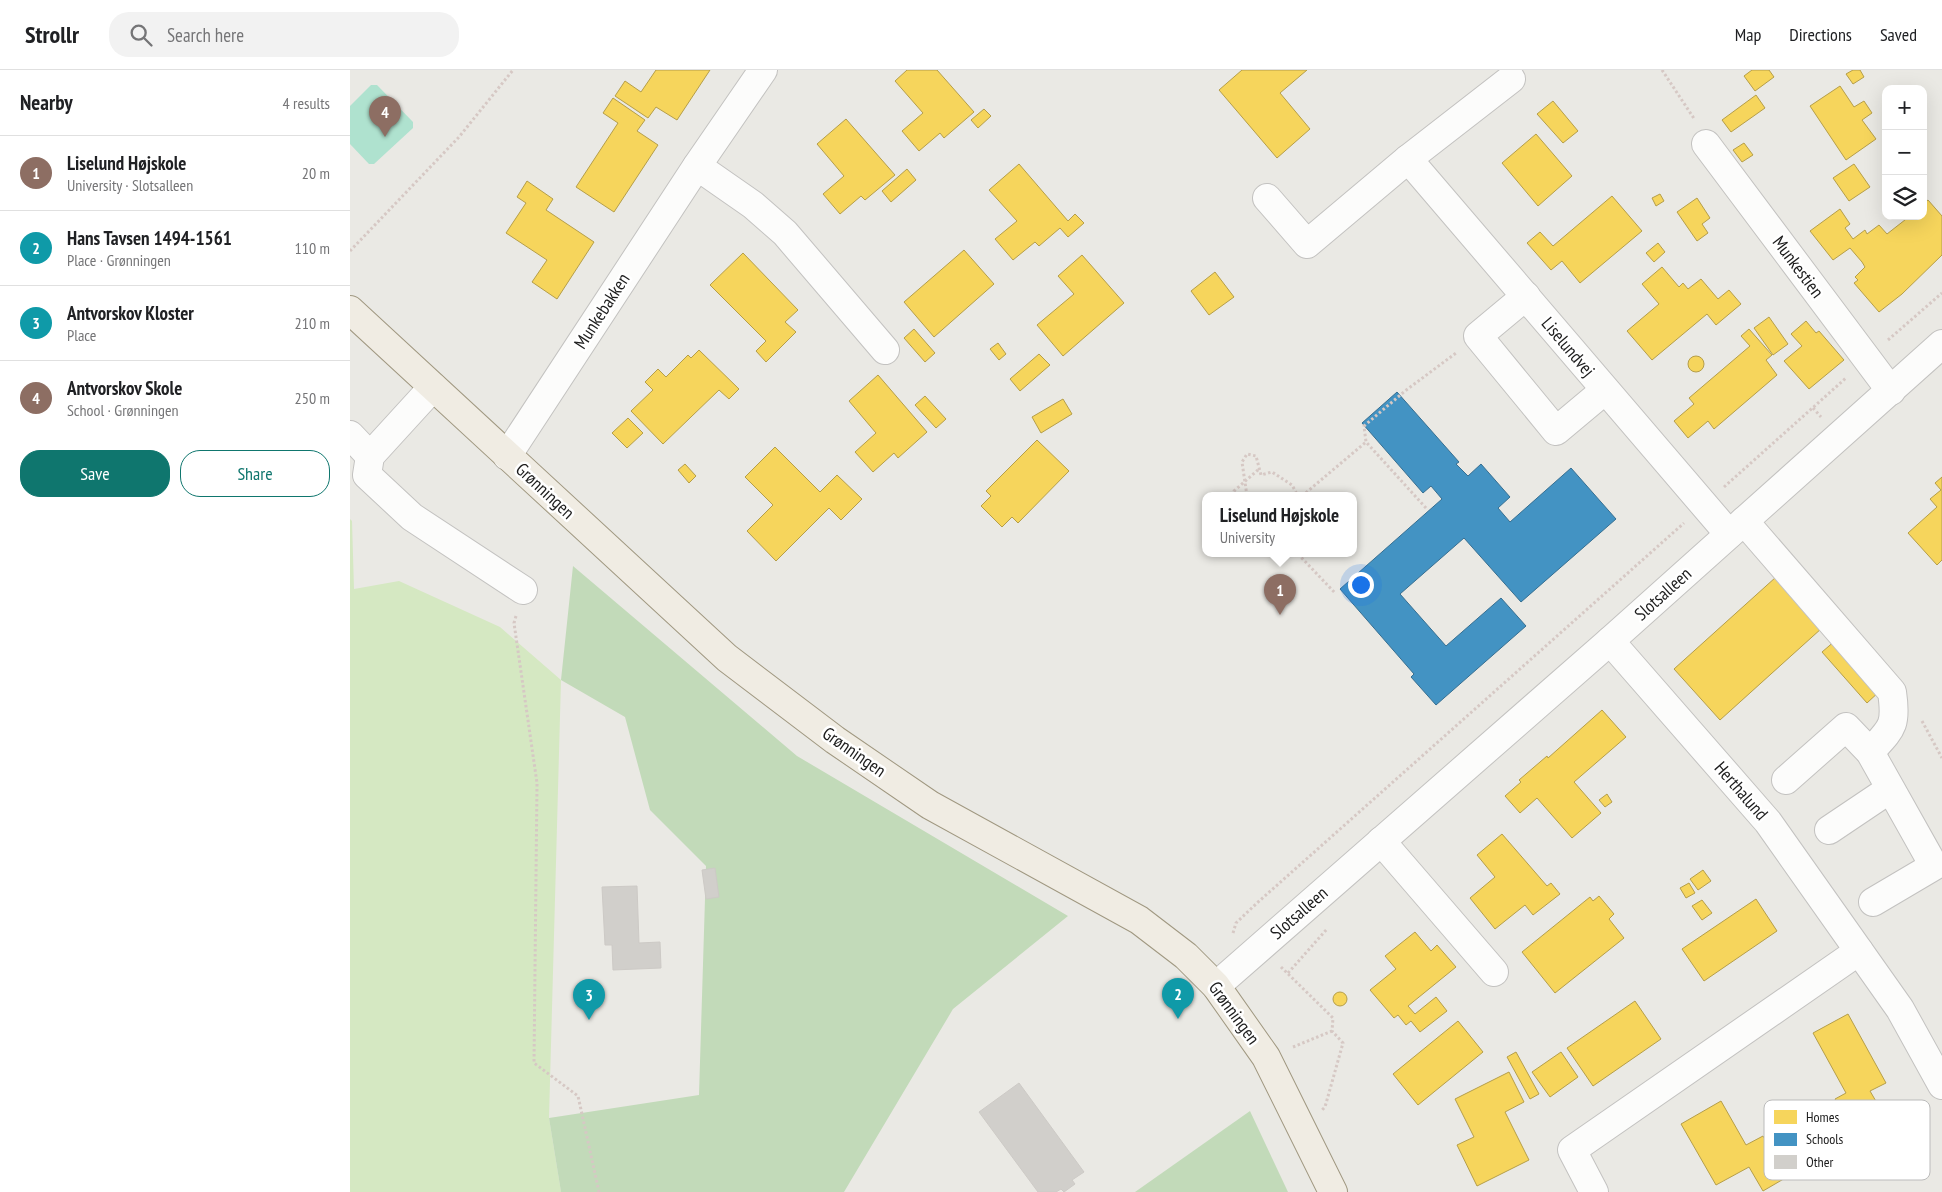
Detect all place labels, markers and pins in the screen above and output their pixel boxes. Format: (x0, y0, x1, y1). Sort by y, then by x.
pin: 4 (369, 96, 401, 137)
pin: 1 (1264, 574, 1296, 615)
pin: 2 (1162, 978, 1194, 1019)
pin: 3 (573, 979, 605, 1020)

